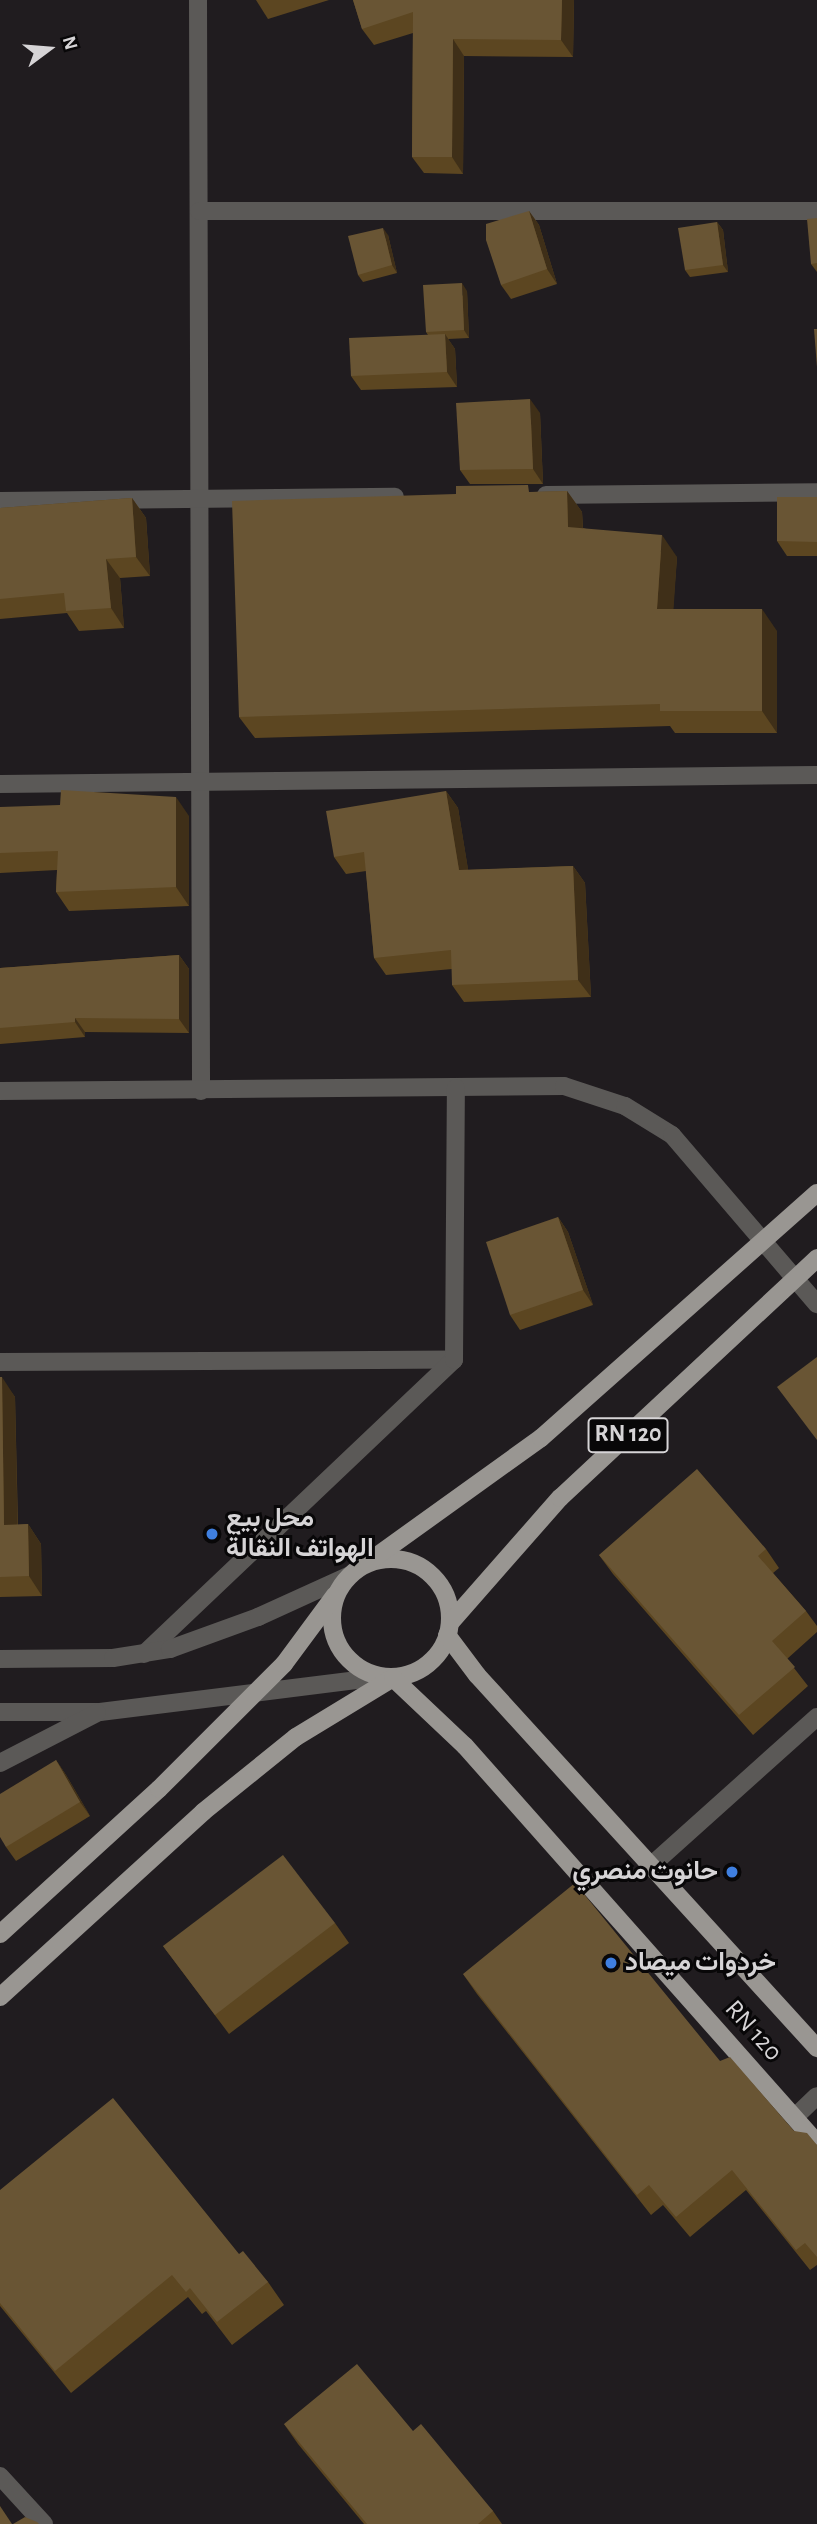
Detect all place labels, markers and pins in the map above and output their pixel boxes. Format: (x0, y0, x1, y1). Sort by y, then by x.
place label: محل بيع الهواتف النقالة (226, 1503, 374, 1564)
marker: محل بيع الهواتف النقالة (204, 1526, 220, 1542)
place label: حانوت منصري (572, 1856, 718, 1888)
marker: حانوت منصري (724, 1864, 740, 1880)
place label: خردوات ميصاد (625, 1947, 776, 1979)
marker: خردوات ميصاد (603, 1955, 619, 1971)

